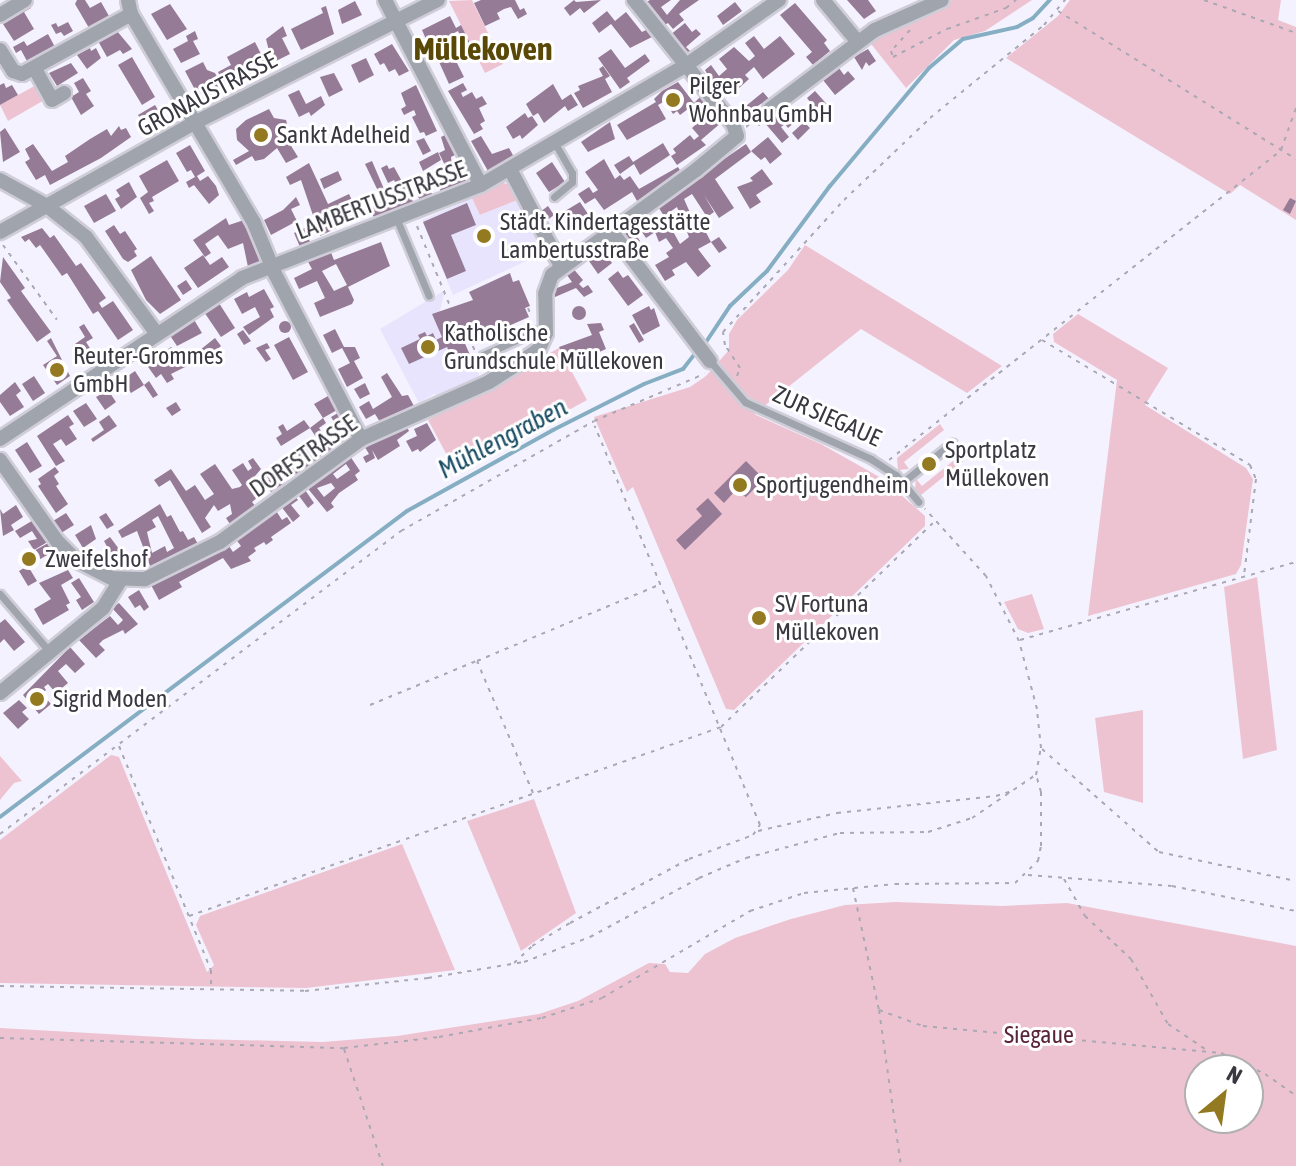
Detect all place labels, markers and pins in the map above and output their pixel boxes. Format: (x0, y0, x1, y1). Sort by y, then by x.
place label: Pilger Wohnbau GmbH (689, 72, 833, 128)
marker: Pilger Wohnbau GmbH (664, 91, 682, 109)
place label: Sankt Adelheid (277, 121, 410, 149)
marker: Sankt Adelheid (252, 126, 270, 144)
place label: Städt. Kindertagesstätte Lambertusstraße (500, 208, 710, 264)
marker: Städt. Kindertagesstätte Lambertusstraße (475, 227, 493, 245)
place label: Katholische Grundschule Müllekoven (444, 319, 664, 375)
marker: Katholische Grundschule Müllekoven (419, 338, 437, 356)
place label: Reuter-Grommes GmbH (73, 342, 223, 398)
marker: Reuter-Grommes GmbH (48, 361, 66, 379)
place label: Sportplatz Müllekoven (945, 436, 1049, 492)
marker: Sportplatz Müllekoven (920, 455, 938, 473)
place label: Sportjugendheim (756, 471, 909, 499)
marker: Sportjugendheim (731, 476, 749, 494)
place label: Zweifelshof (45, 545, 148, 573)
marker: Zweifelshof (20, 550, 38, 568)
place label: SV Fortuna Müllekoven (775, 590, 879, 646)
marker: SV Fortuna Müllekoven (750, 609, 768, 627)
place label: Sigrid Moden (53, 685, 167, 713)
marker: Sigrid Moden (28, 690, 46, 708)

